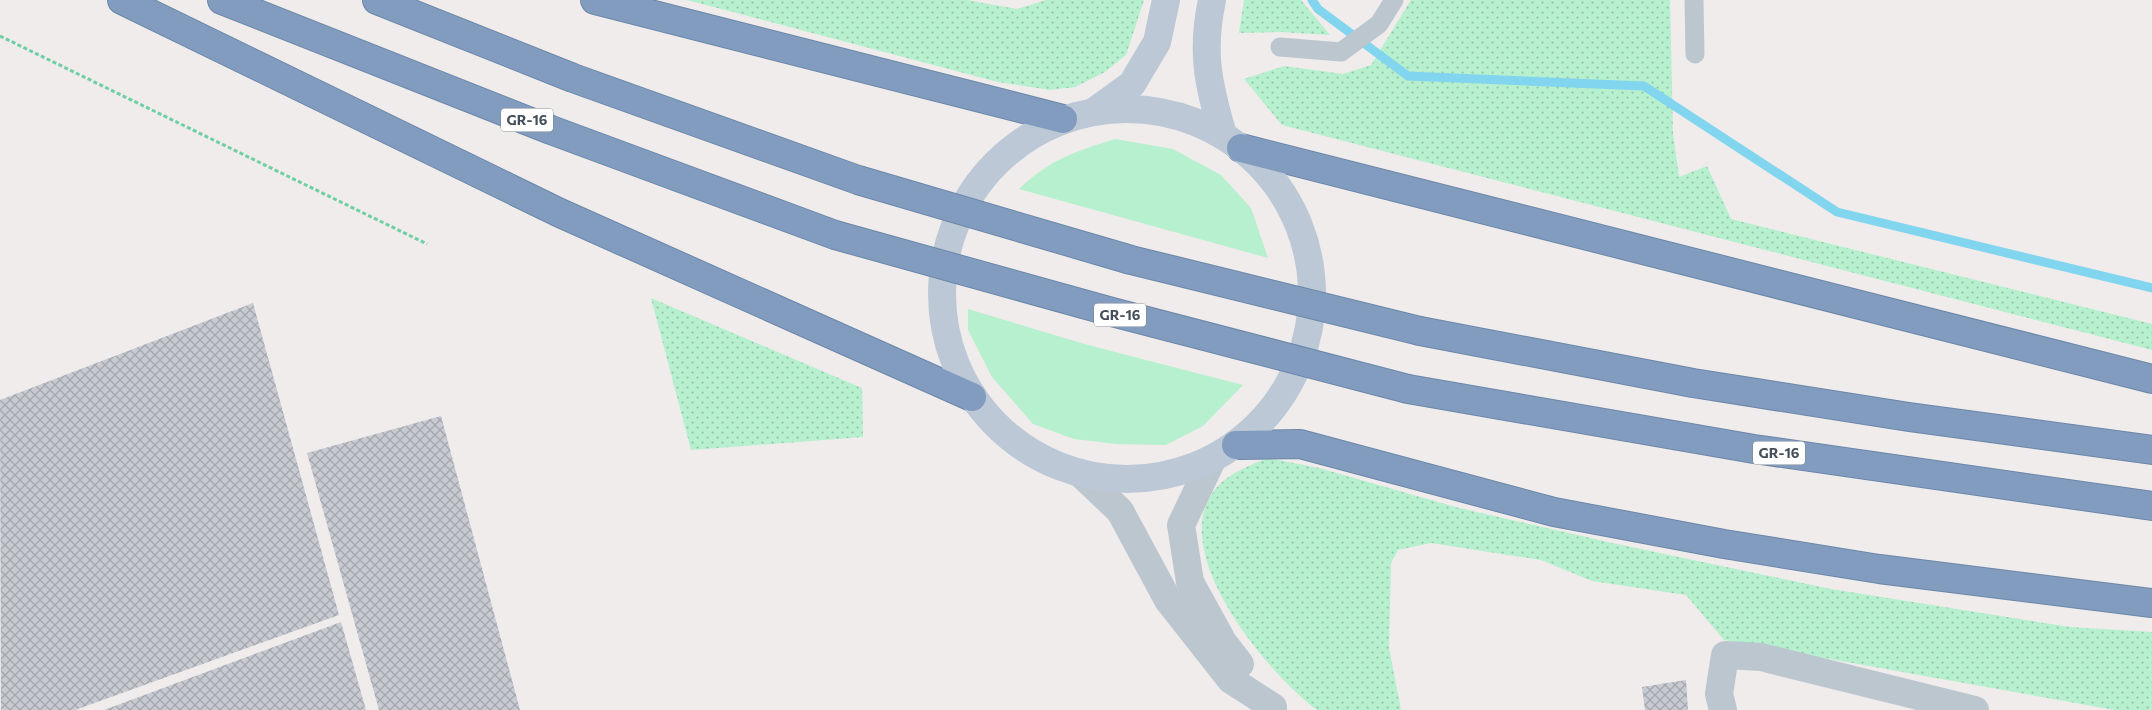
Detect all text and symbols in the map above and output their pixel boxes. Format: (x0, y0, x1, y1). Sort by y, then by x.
road number: GR-16 (501, 108, 553, 132)
road number: GR-16 (1094, 304, 1146, 326)
road number: GR-16 (1753, 442, 1805, 464)

